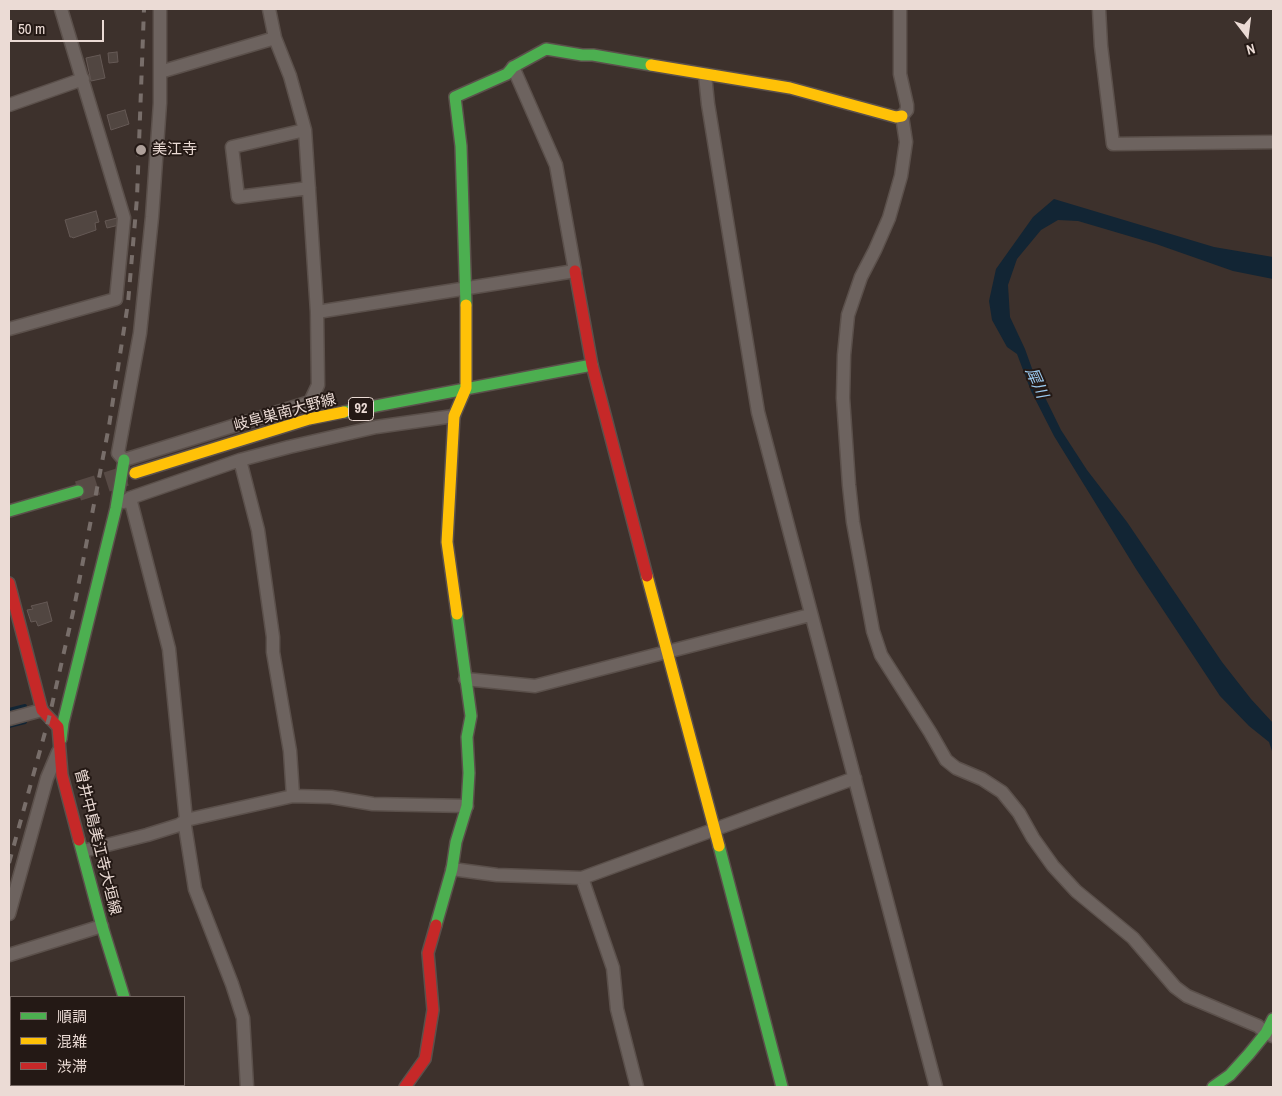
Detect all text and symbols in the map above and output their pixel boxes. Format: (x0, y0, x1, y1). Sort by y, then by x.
scale bar (12, 10, 106, 42)
north arrow (1222, 10, 1272, 60)
text: 50 m (18, 18, 45, 39)
text: N (1245, 40, 1257, 59)
place label: 美江寺 (152, 141, 197, 159)
marker: 美江寺 (134, 143, 148, 157)
water label: 犀川 (1021, 364, 1051, 402)
street label: 岐阜巣南大野線 (232, 391, 338, 435)
road number: 92 (348, 398, 374, 420)
street label: 曽井中島美江寺大垣線 (70, 767, 124, 917)
legend (10, 996, 185, 1086)
text: 順調 (57, 1006, 87, 1027)
text: 混雑 (57, 1031, 87, 1052)
text: 渋滞 (57, 1056, 87, 1077)

